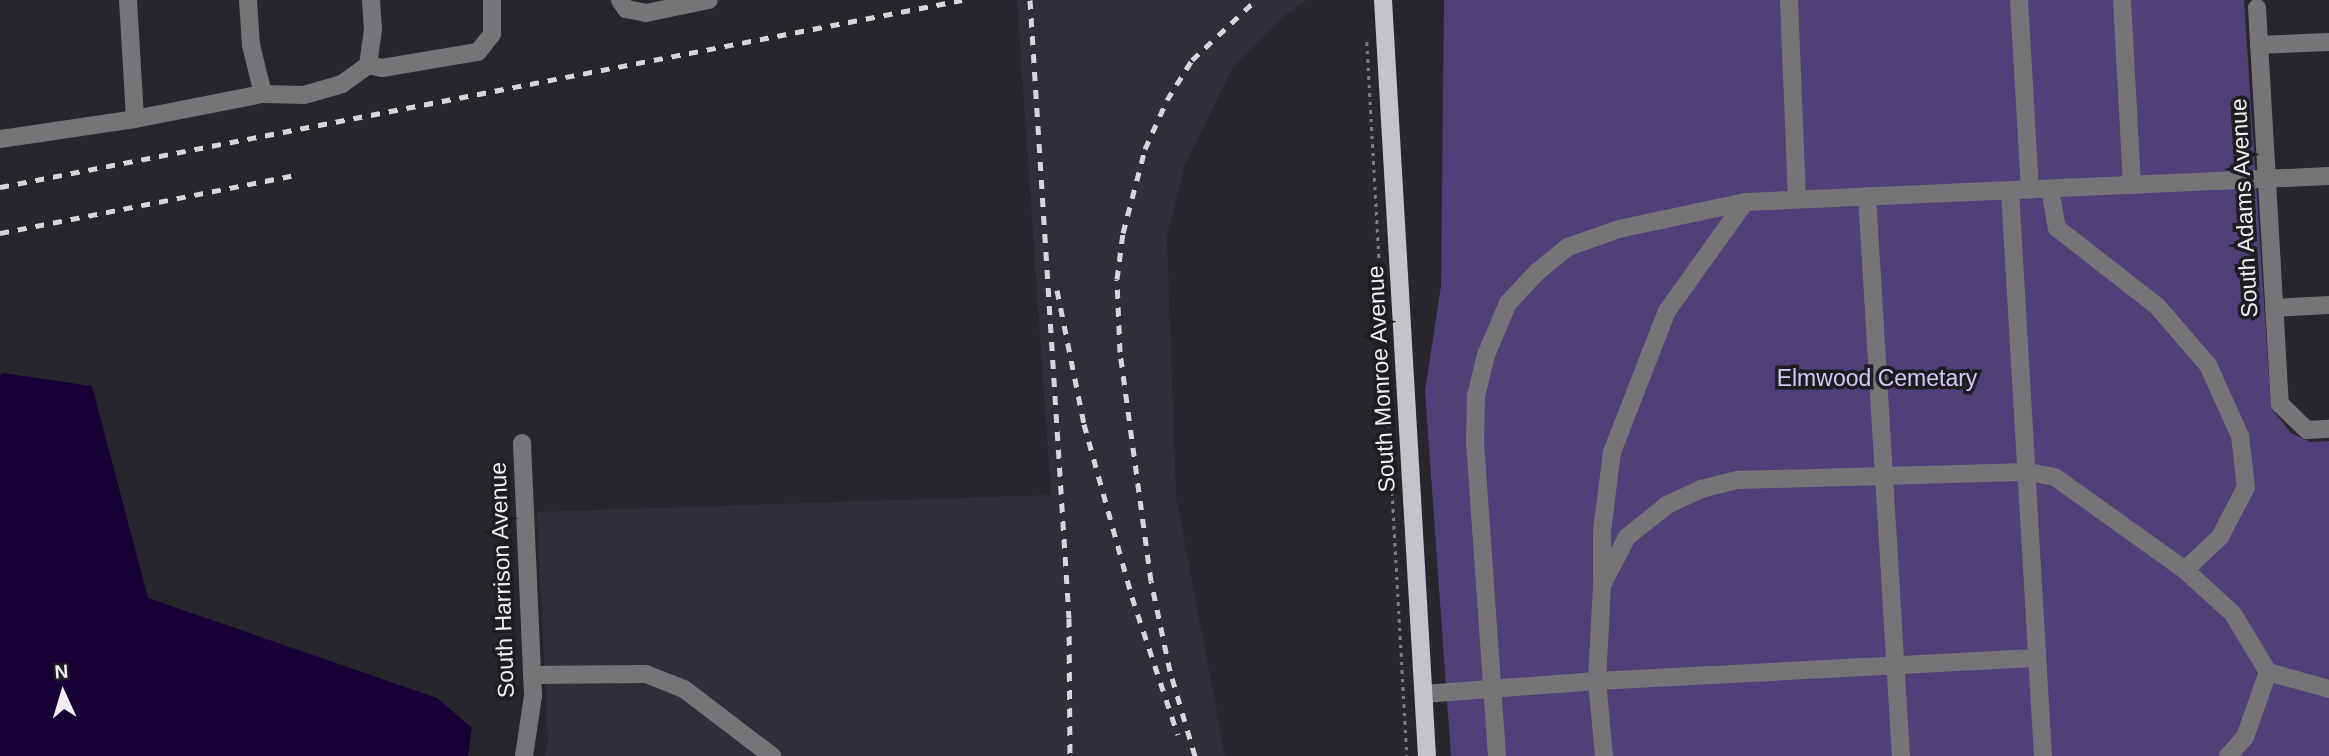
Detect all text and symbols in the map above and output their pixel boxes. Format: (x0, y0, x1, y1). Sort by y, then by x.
street label: South Adams Avenue (2224, 96, 2264, 320)
street label: South Monroe Avenue (1361, 264, 1401, 494)
park label: Elmwood Cemetary (1777, 364, 1977, 392)
street label: South Harrison Avenue (484, 461, 520, 699)
north arrow (28, 658, 98, 728)
text: N (54, 661, 69, 683)

